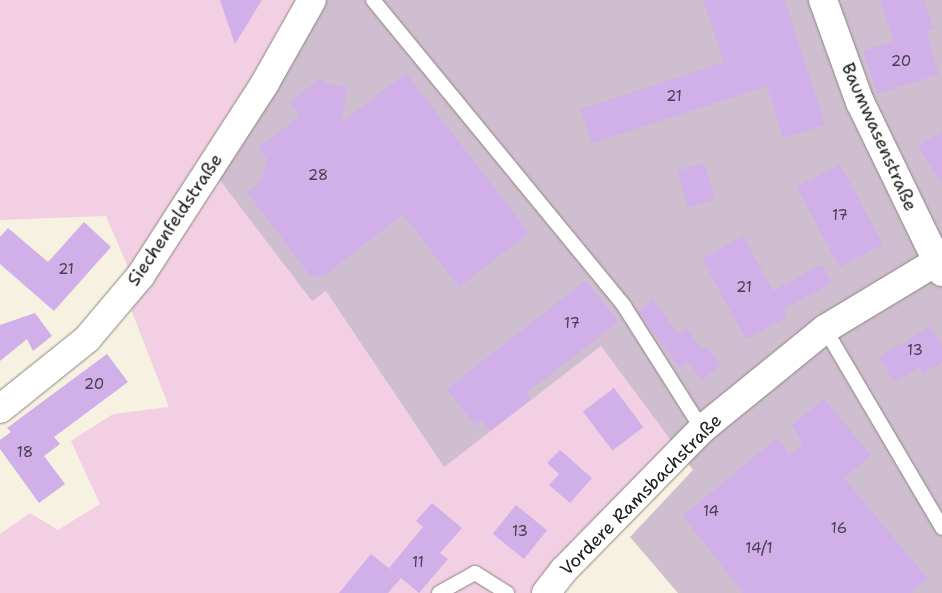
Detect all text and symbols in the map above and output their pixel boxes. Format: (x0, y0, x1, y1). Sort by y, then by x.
house number: 20 (891, 53, 911, 71)
street label: Baumwasenstraße (837, 60, 921, 214)
house number: 21 (666, 88, 682, 106)
street label: Siechenfeldstraße (123, 150, 227, 290)
house number: 28 (308, 167, 328, 185)
house number: 17 (832, 207, 848, 225)
house number: 21 (58, 261, 74, 279)
house number: 21 (736, 279, 752, 297)
house number: 17 (564, 315, 580, 333)
house number: 13 (907, 342, 923, 360)
house number: 20 (84, 376, 104, 394)
street label: Vordere Ramsbachstraße (556, 410, 726, 580)
house number: 18 (17, 444, 33, 462)
house number: 14 (703, 503, 719, 521)
house number: 16 (831, 520, 847, 538)
house number: 13 (512, 523, 528, 541)
house number: 14/1 (745, 540, 773, 558)
house number: 11 (412, 554, 424, 572)

